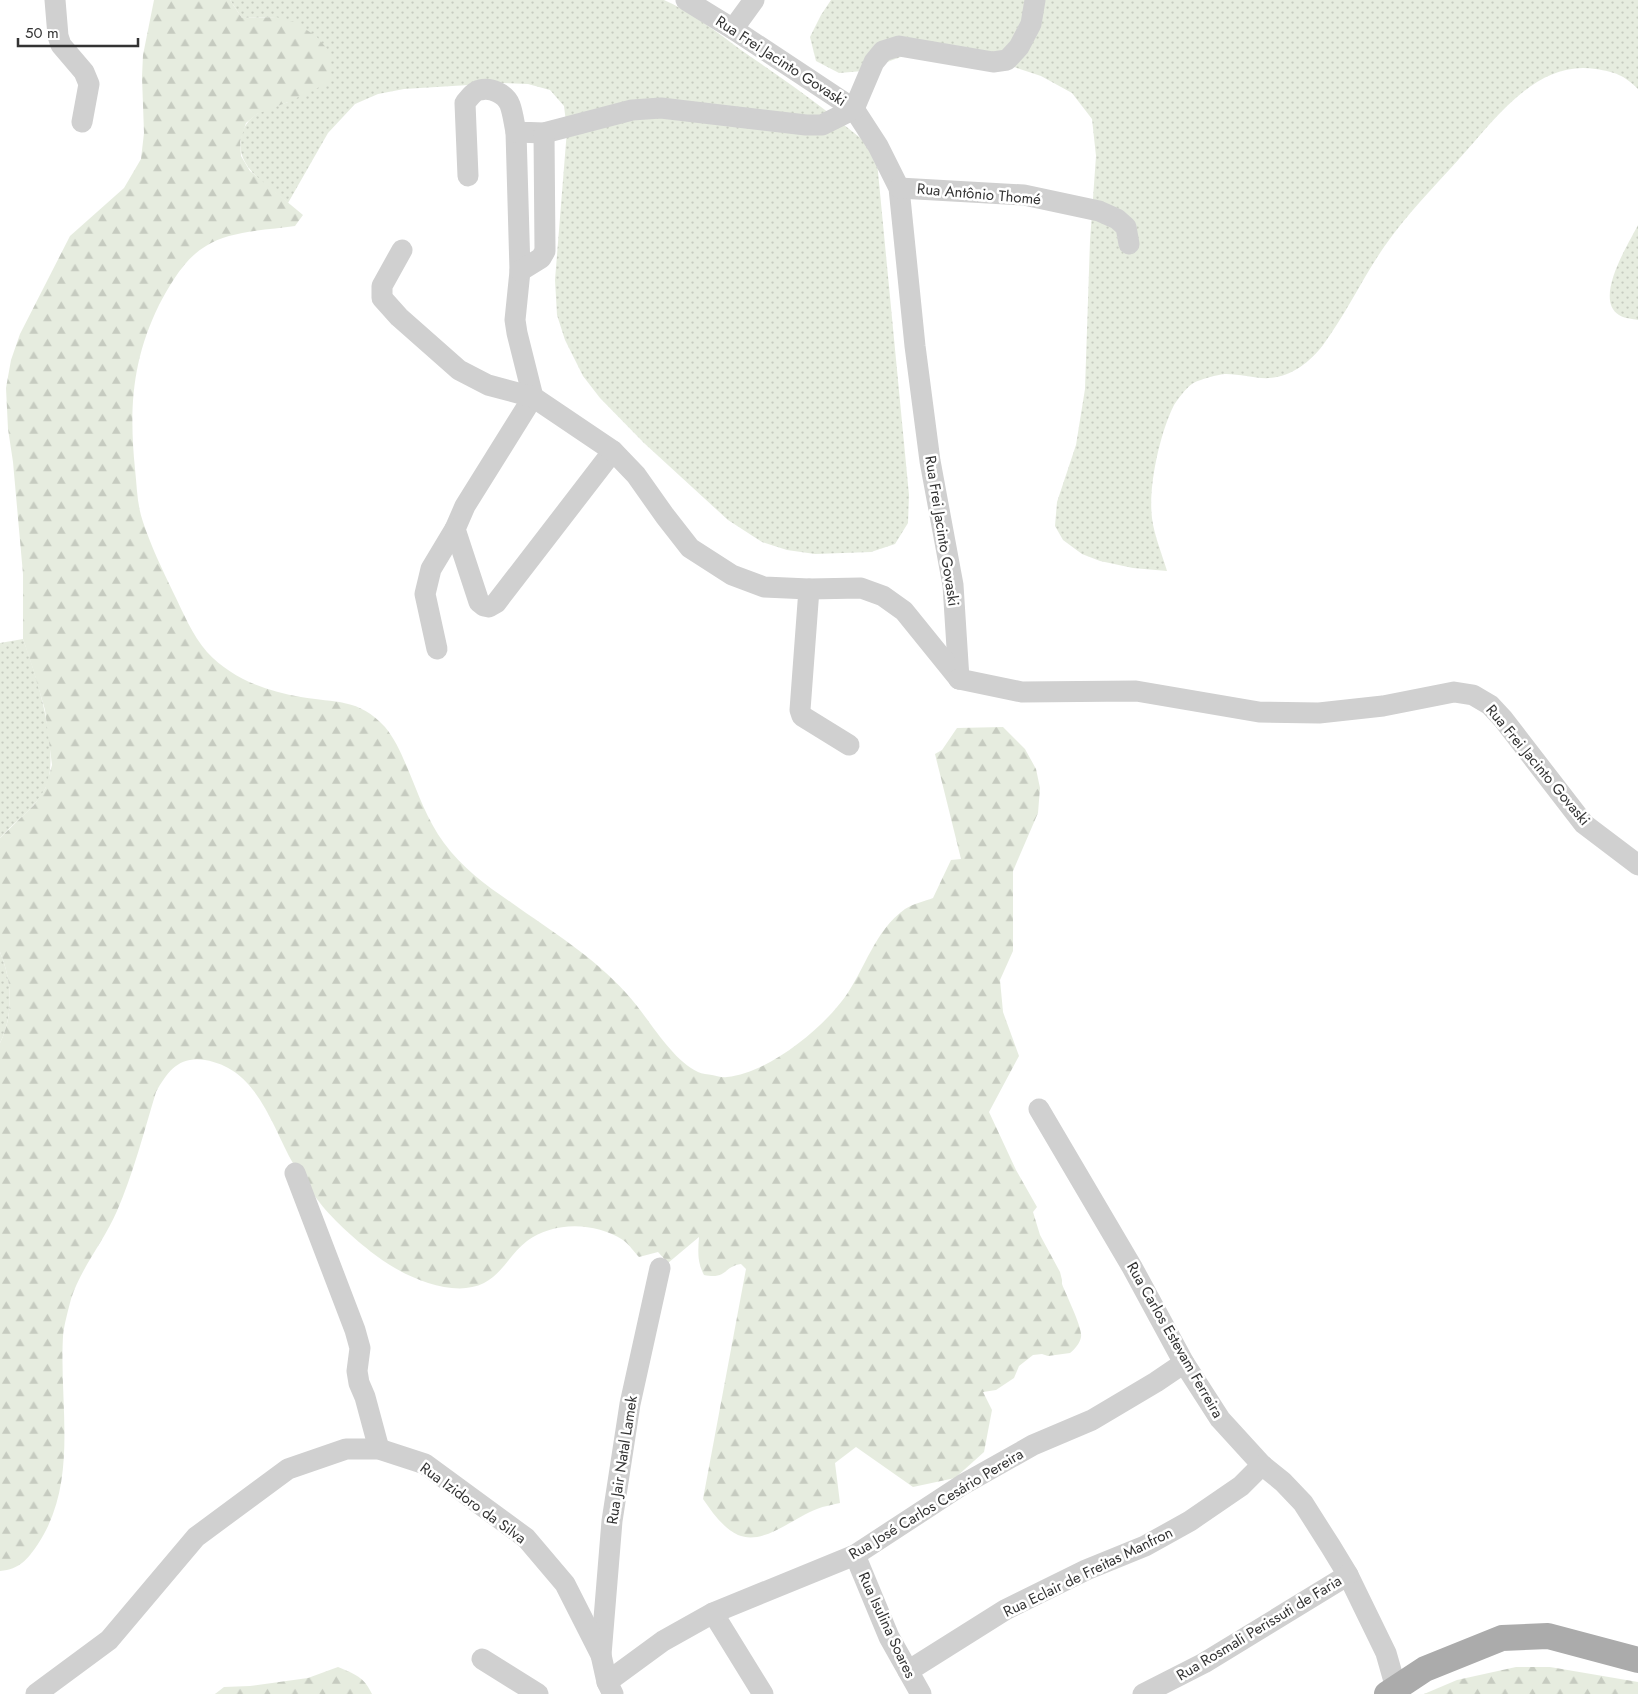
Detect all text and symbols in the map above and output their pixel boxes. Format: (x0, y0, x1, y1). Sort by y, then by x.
street label: Rua Frei Jacinto Govaski (711, 10, 851, 112)
scale bar (18, 15, 138, 47)
text: 50 m (25, 22, 59, 44)
street label: Rua Antônio Thomé (916, 178, 1042, 210)
street label: Rua Frei Jacinto Govaski (919, 454, 965, 608)
street label: Rua Frei Jacinto Govaski (1481, 700, 1595, 830)
street label: Rua Carlos Estevam Ferreira (1121, 1258, 1229, 1422)
street label: Rua Jair Natal Lamek (601, 1394, 643, 1526)
street label: Rua José Carlos Cesário Pereira (844, 1443, 1028, 1565)
street label: Rua Izidoro da Silva (415, 1457, 531, 1549)
street label: Rua Eclair de Freitas Manfron (1000, 1521, 1176, 1623)
street label: Rua Isulina Soares (853, 1568, 921, 1682)
street label: Rua Rosmali Perissuti de Faria (1172, 1570, 1346, 1686)

